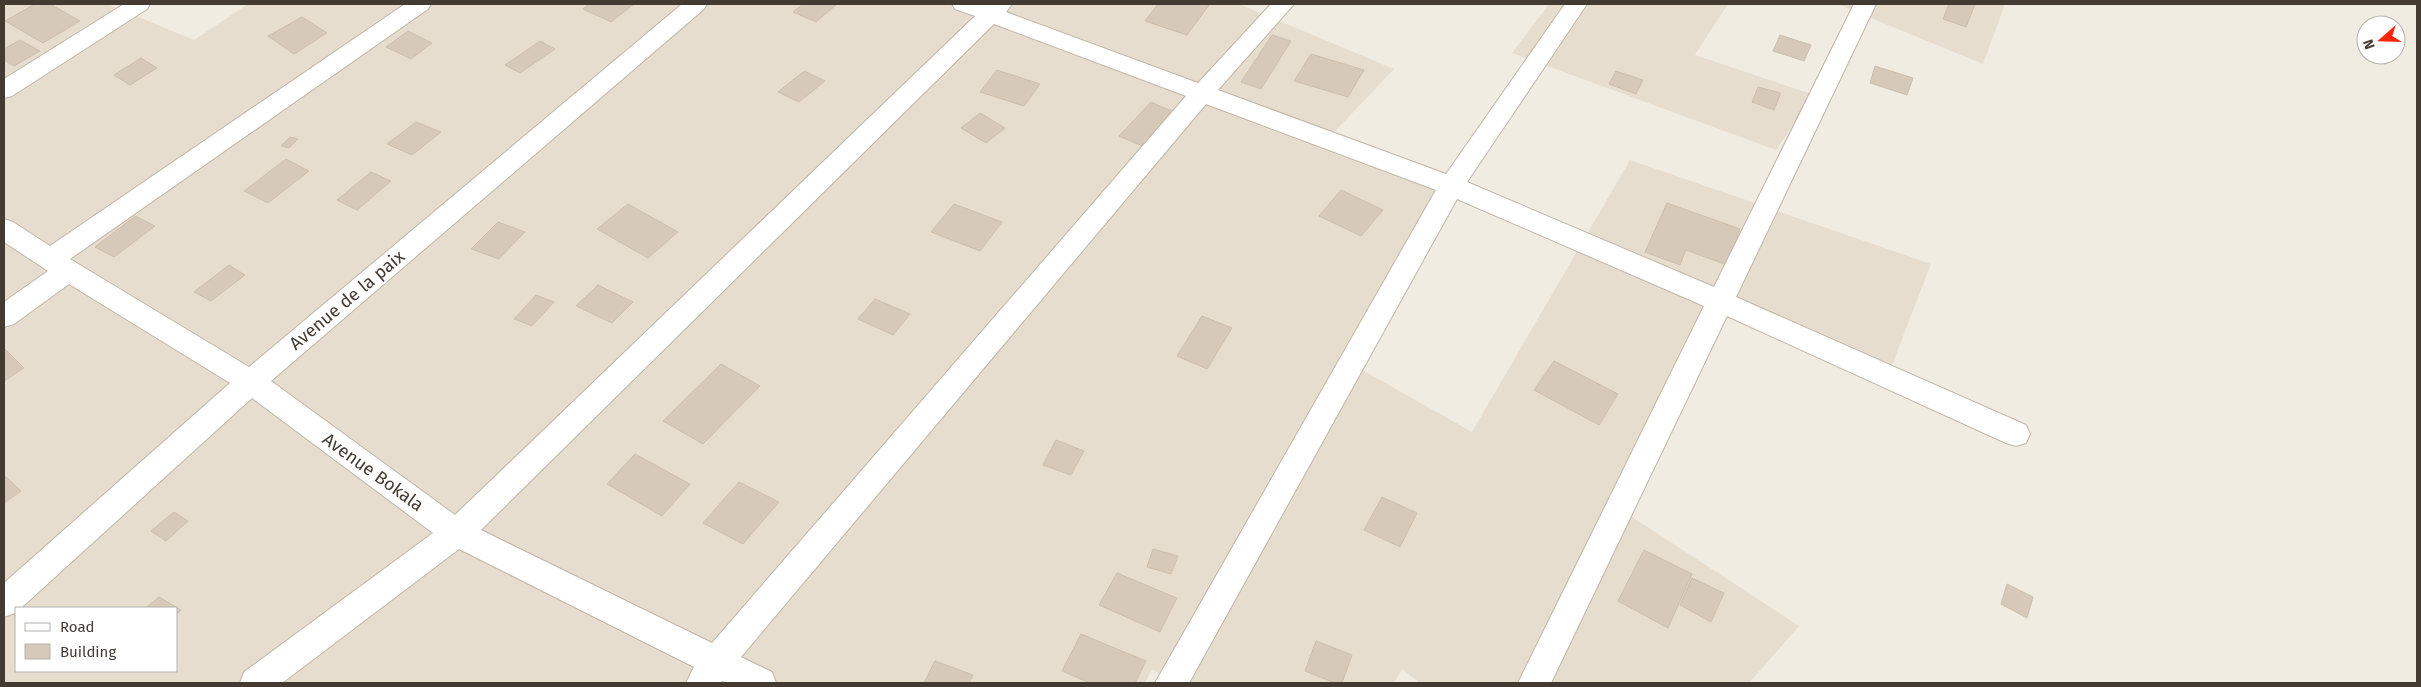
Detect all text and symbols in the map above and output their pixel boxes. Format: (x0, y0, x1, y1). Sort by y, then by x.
north arrow (2356, 15, 2406, 65)
text: N (2360, 37, 2379, 52)
street label: Avenue de la paix (285, 245, 409, 355)
street label: Avenue Bokala (318, 428, 428, 516)
legend (15, 607, 178, 672)
text: Road (60, 618, 95, 636)
text: Building (60, 643, 116, 661)

